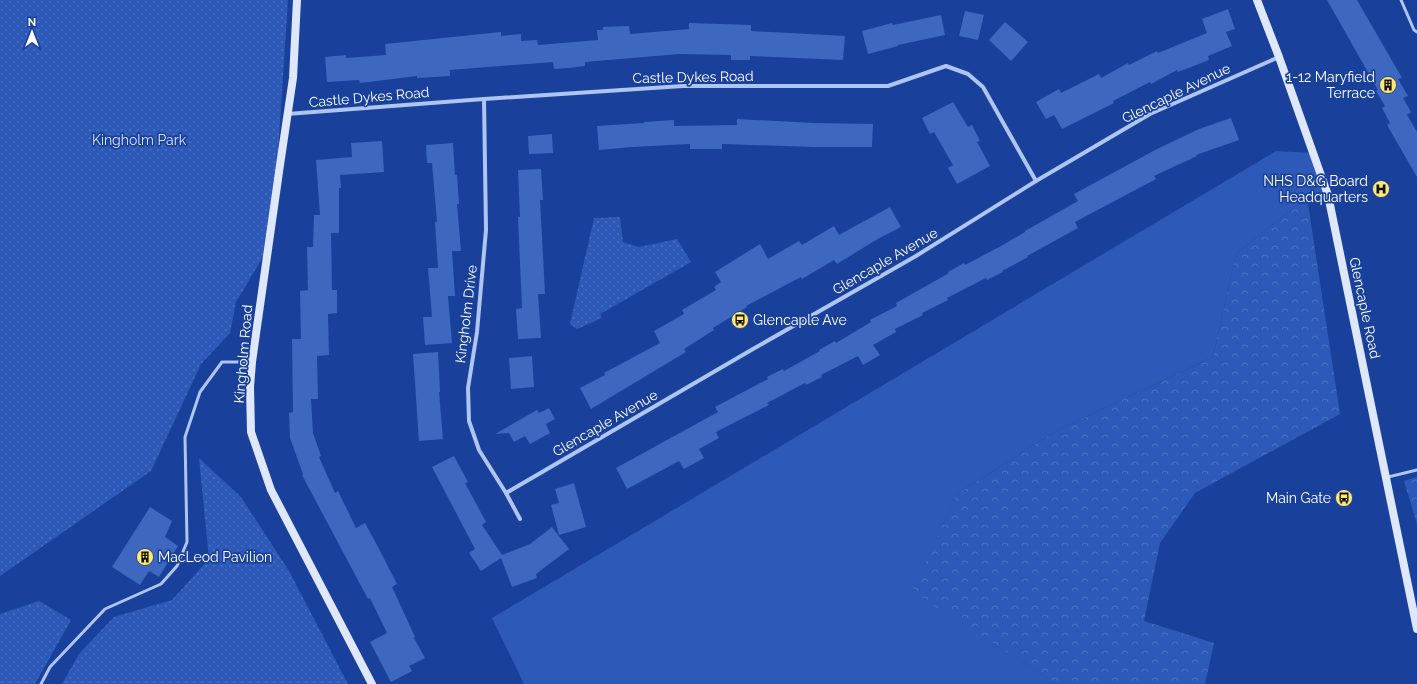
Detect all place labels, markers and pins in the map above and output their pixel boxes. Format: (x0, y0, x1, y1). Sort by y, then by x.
place label: 1-12 Maryfield Terrace (1286, 69, 1375, 101)
building icon: 1-12 Maryfield Terrace (1378, 75, 1398, 95)
place label: NHS D&G Board Headquarters (1263, 173, 1368, 205)
hospital icon: NHS D&G Board Headquarters (1371, 179, 1391, 199)
bus stop icon: Glencaple Ave (730, 310, 750, 330)
place label: Glencaple Ave (753, 312, 847, 328)
bus stop icon: Main Gate (1334, 488, 1354, 508)
place label: Main Gate (1266, 490, 1331, 506)
building icon: MacLeod Pavilion (135, 547, 155, 567)
place label: MacLeod Pavilion (158, 549, 272, 565)

